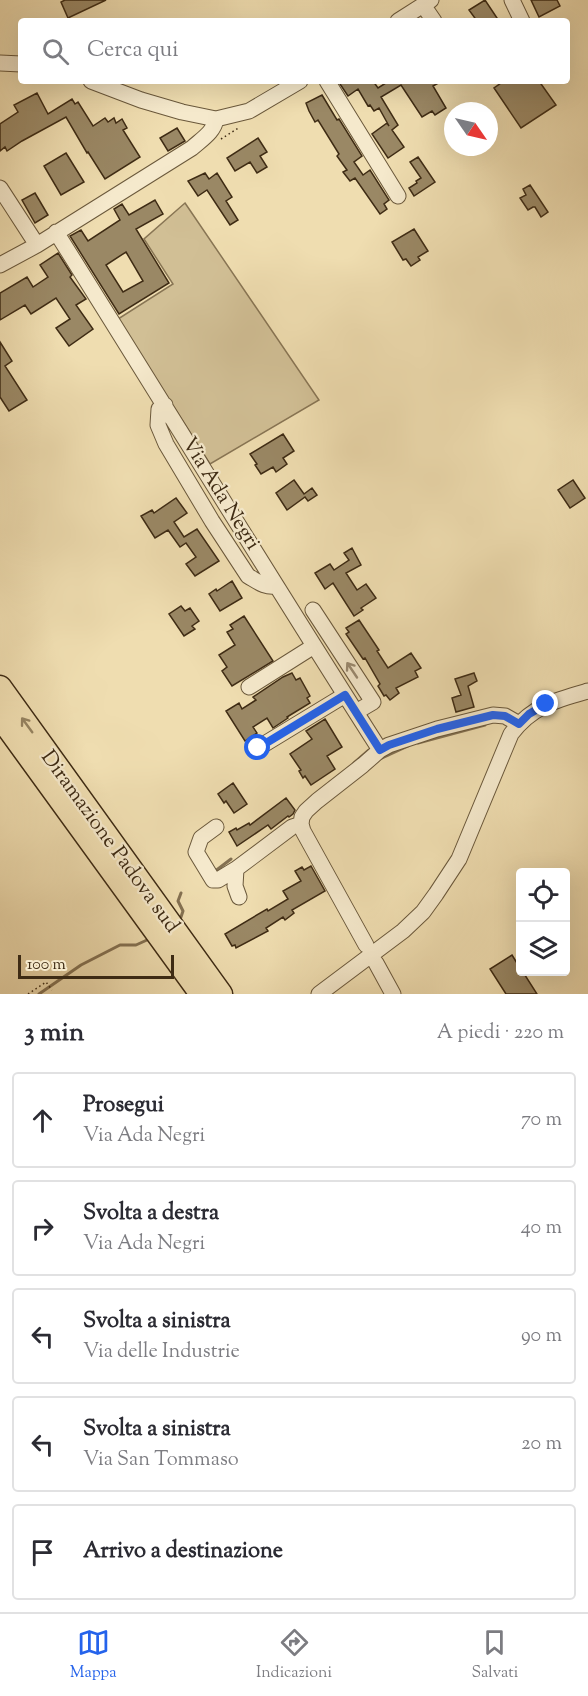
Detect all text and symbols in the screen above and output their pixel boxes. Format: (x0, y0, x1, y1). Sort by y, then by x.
search box (18, 18, 570, 84)
icon: search (39, 35, 72, 68)
text: Cerca qui (87, 35, 178, 67)
north arrow (444, 102, 498, 156)
street label: Via Ada Negri (174, 432, 267, 556)
one-way arrow (346, 662, 358, 678)
route end (532, 690, 558, 716)
one-way arrow (21, 718, 33, 734)
route start (244, 734, 270, 760)
street label: Diramazione Padova sud (33, 744, 186, 940)
map controls (516, 868, 570, 976)
button: locate (516, 868, 570, 922)
button: layers (516, 922, 570, 976)
scale bar (18, 952, 174, 980)
text: 100 m (27, 954, 66, 977)
text: 3 min (24, 1015, 84, 1052)
text: A piedi · 220 m (437, 1019, 564, 1048)
text: Prosegui (83, 1090, 164, 1122)
icon: ahead (26, 1104, 59, 1137)
text: 70 m (521, 1106, 562, 1135)
text: Via Ada Negri (83, 1122, 205, 1151)
text: Svolta a destra (83, 1198, 219, 1230)
icon: right (26, 1212, 59, 1245)
text: 40 m (521, 1214, 562, 1243)
text: Via Ada Negri (83, 1230, 205, 1259)
text: Svolta a sinistra (83, 1306, 231, 1338)
icon: left (26, 1320, 59, 1353)
text: 90 m (521, 1322, 562, 1351)
text: Via delle Industrie (83, 1338, 240, 1367)
text: Svolta a sinistra (83, 1414, 231, 1446)
icon: left (26, 1428, 59, 1461)
text: 20 m (521, 1430, 562, 1459)
text: Via San Tommaso (83, 1446, 239, 1475)
icon: arrive (26, 1536, 59, 1569)
text: Arrivo a destinazione (83, 1536, 283, 1568)
tab: Mappa (70, 1626, 117, 1685)
tab: Indicazioni (256, 1626, 332, 1685)
tab: Salvati (471, 1626, 518, 1685)

